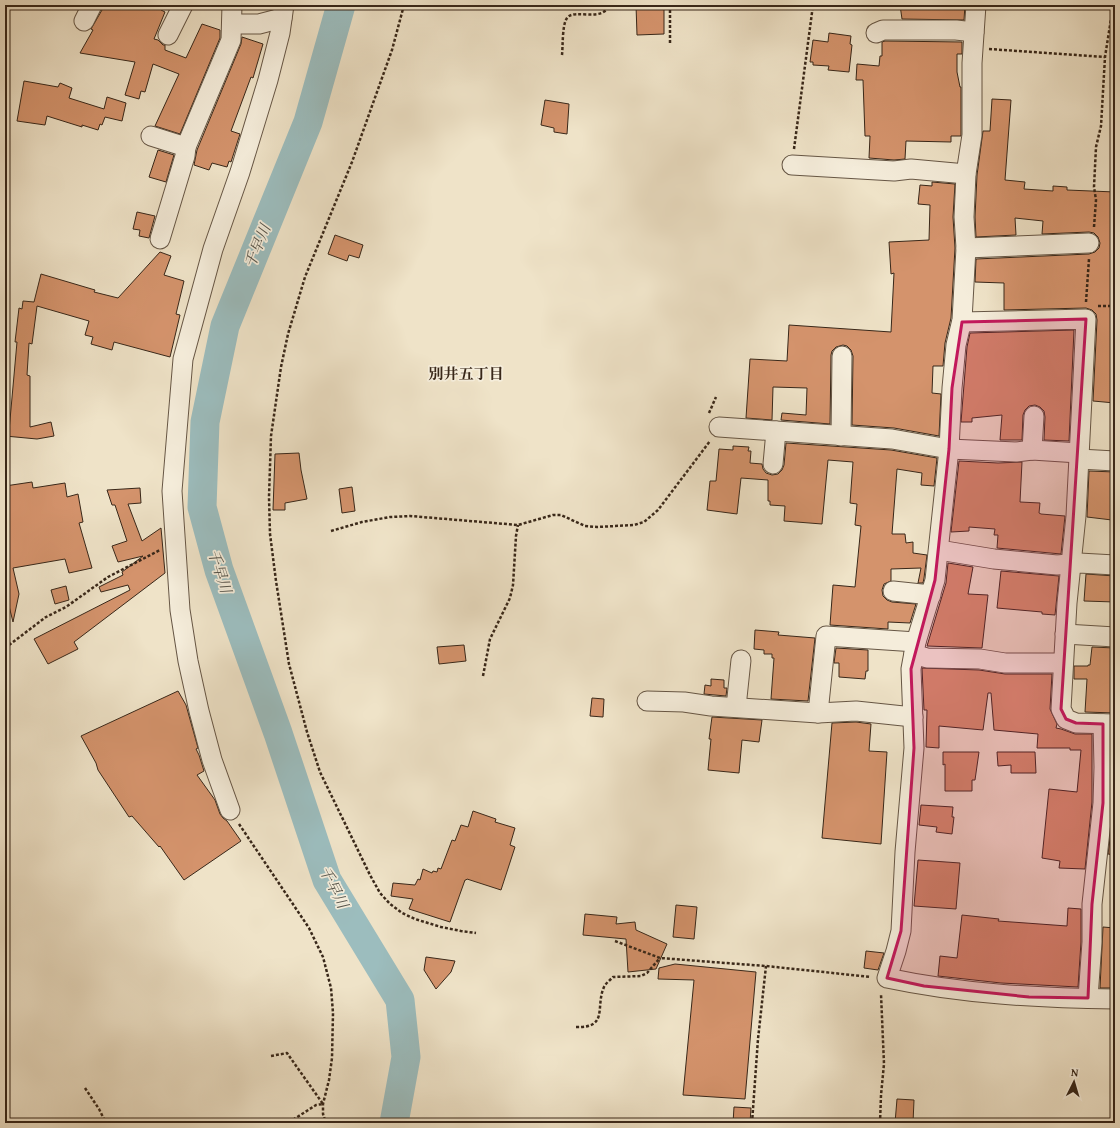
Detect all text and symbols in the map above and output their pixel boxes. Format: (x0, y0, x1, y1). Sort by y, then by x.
water label: 千早川 (239, 219, 276, 271)
district label: 別井五丁目 (428, 363, 504, 384)
water label: 千早川 (203, 546, 238, 598)
water label: 千早川 (314, 862, 354, 914)
north arrow (1054, 1062, 1094, 1102)
text: N (1071, 1064, 1080, 1080)

